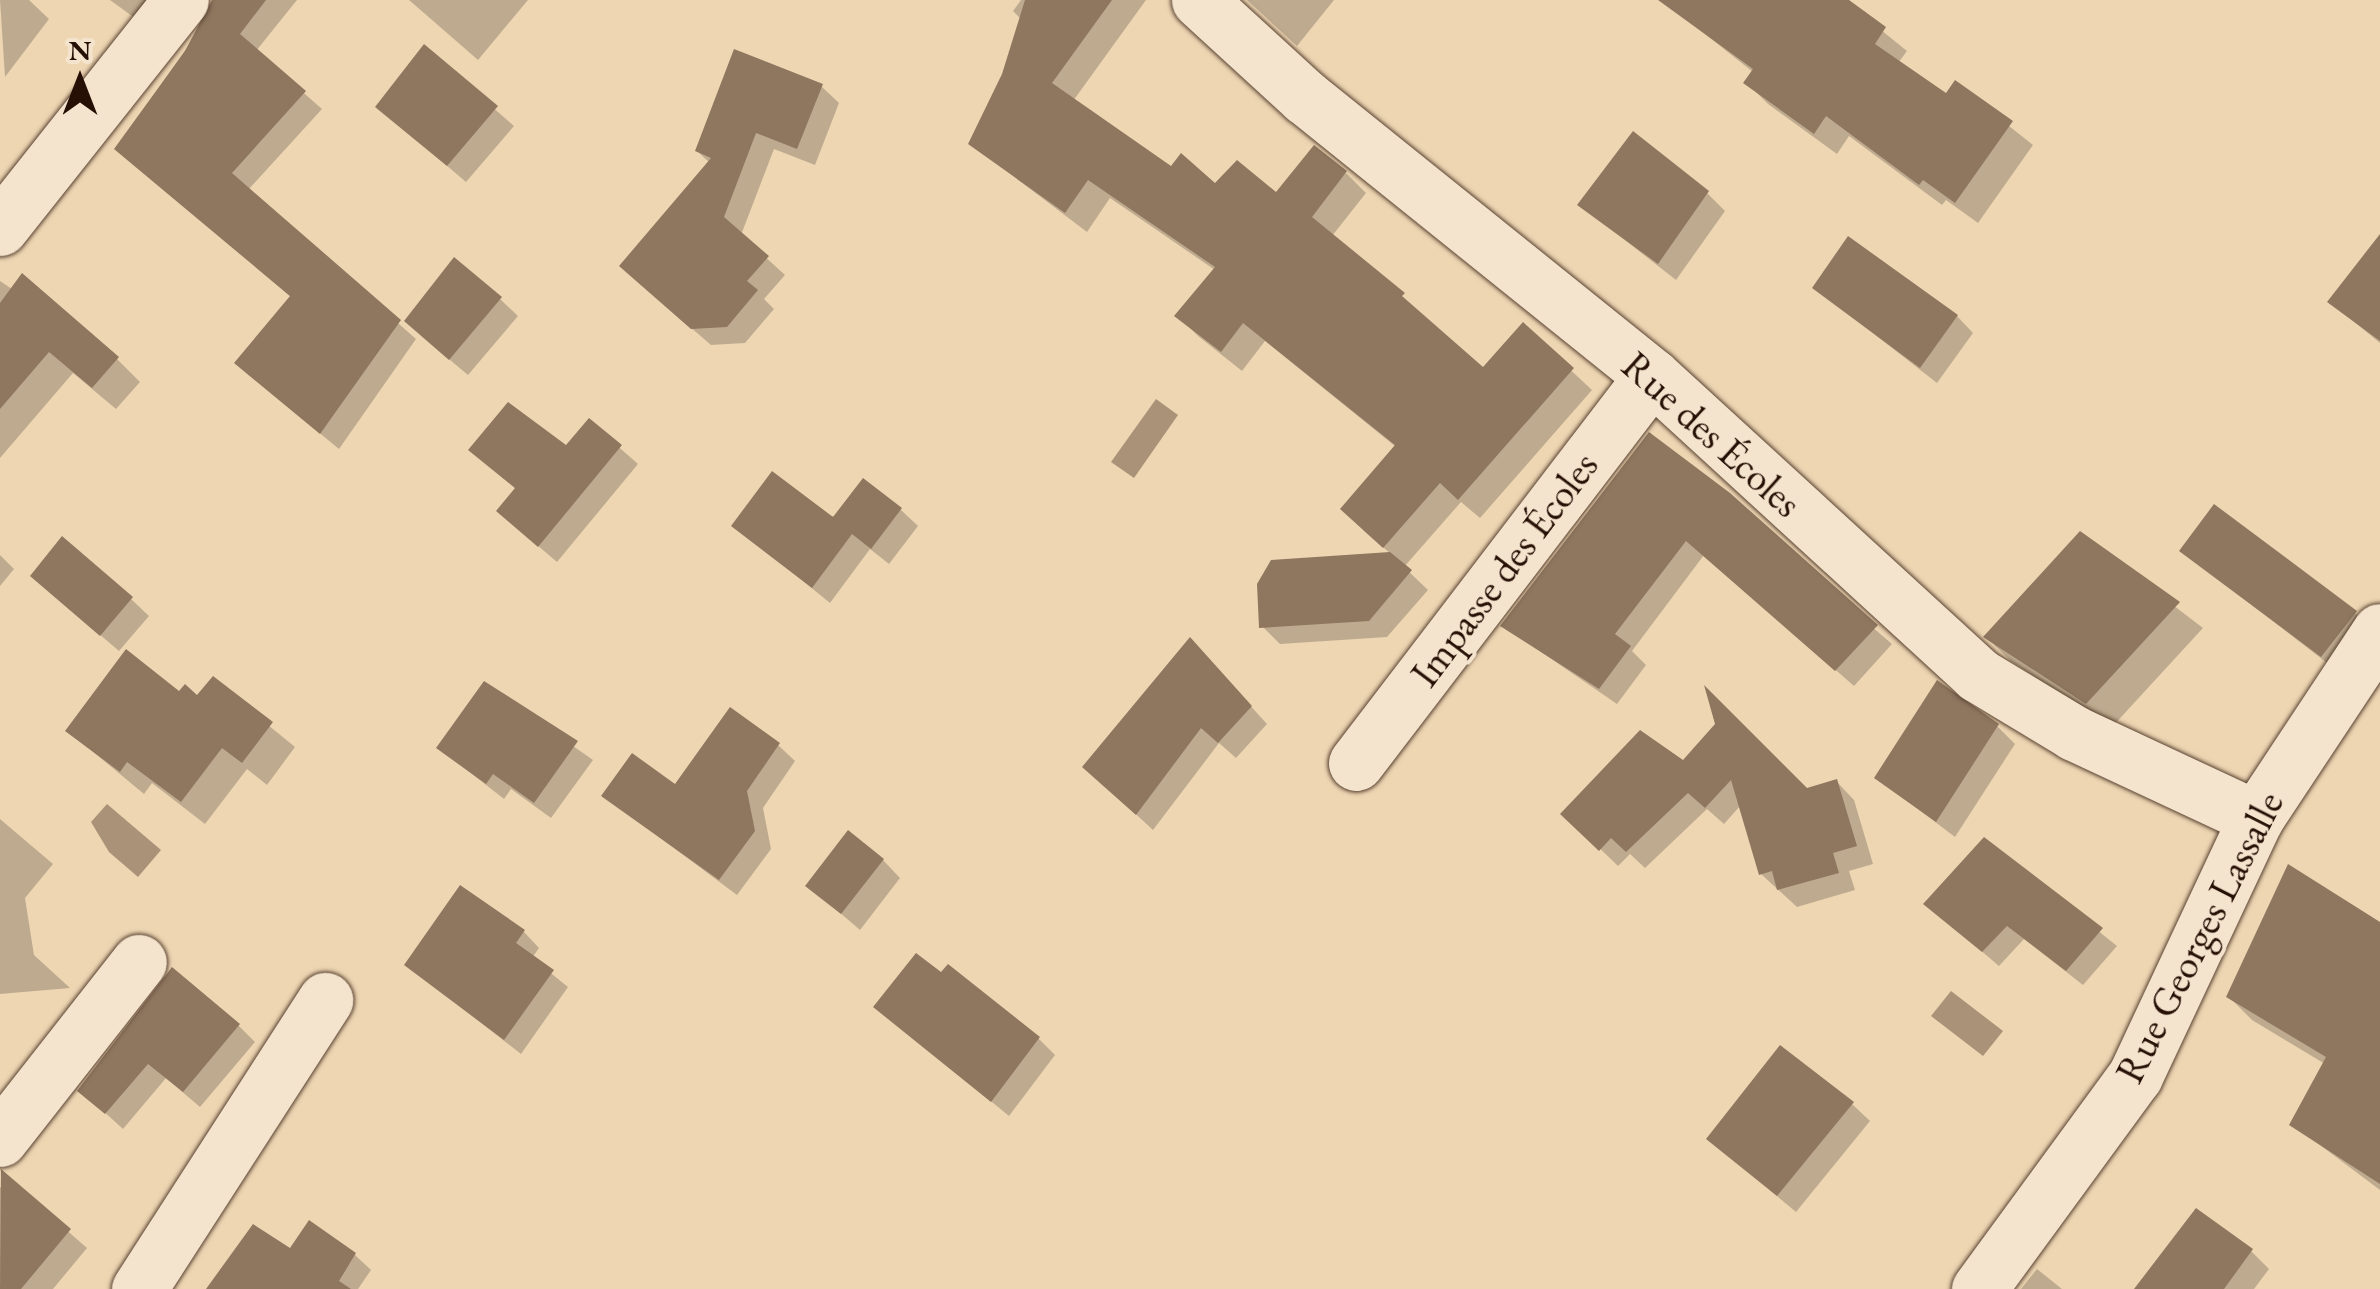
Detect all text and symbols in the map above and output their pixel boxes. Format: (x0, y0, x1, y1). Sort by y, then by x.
north arrow (30, 30, 130, 130)
text: N (69, 32, 91, 68)
street label: Rue des Écoles (1613, 341, 1811, 527)
street label: Impasse des Écoles (1400, 442, 1608, 696)
street label: Rue Georges Lassalle (2105, 783, 2293, 1091)

